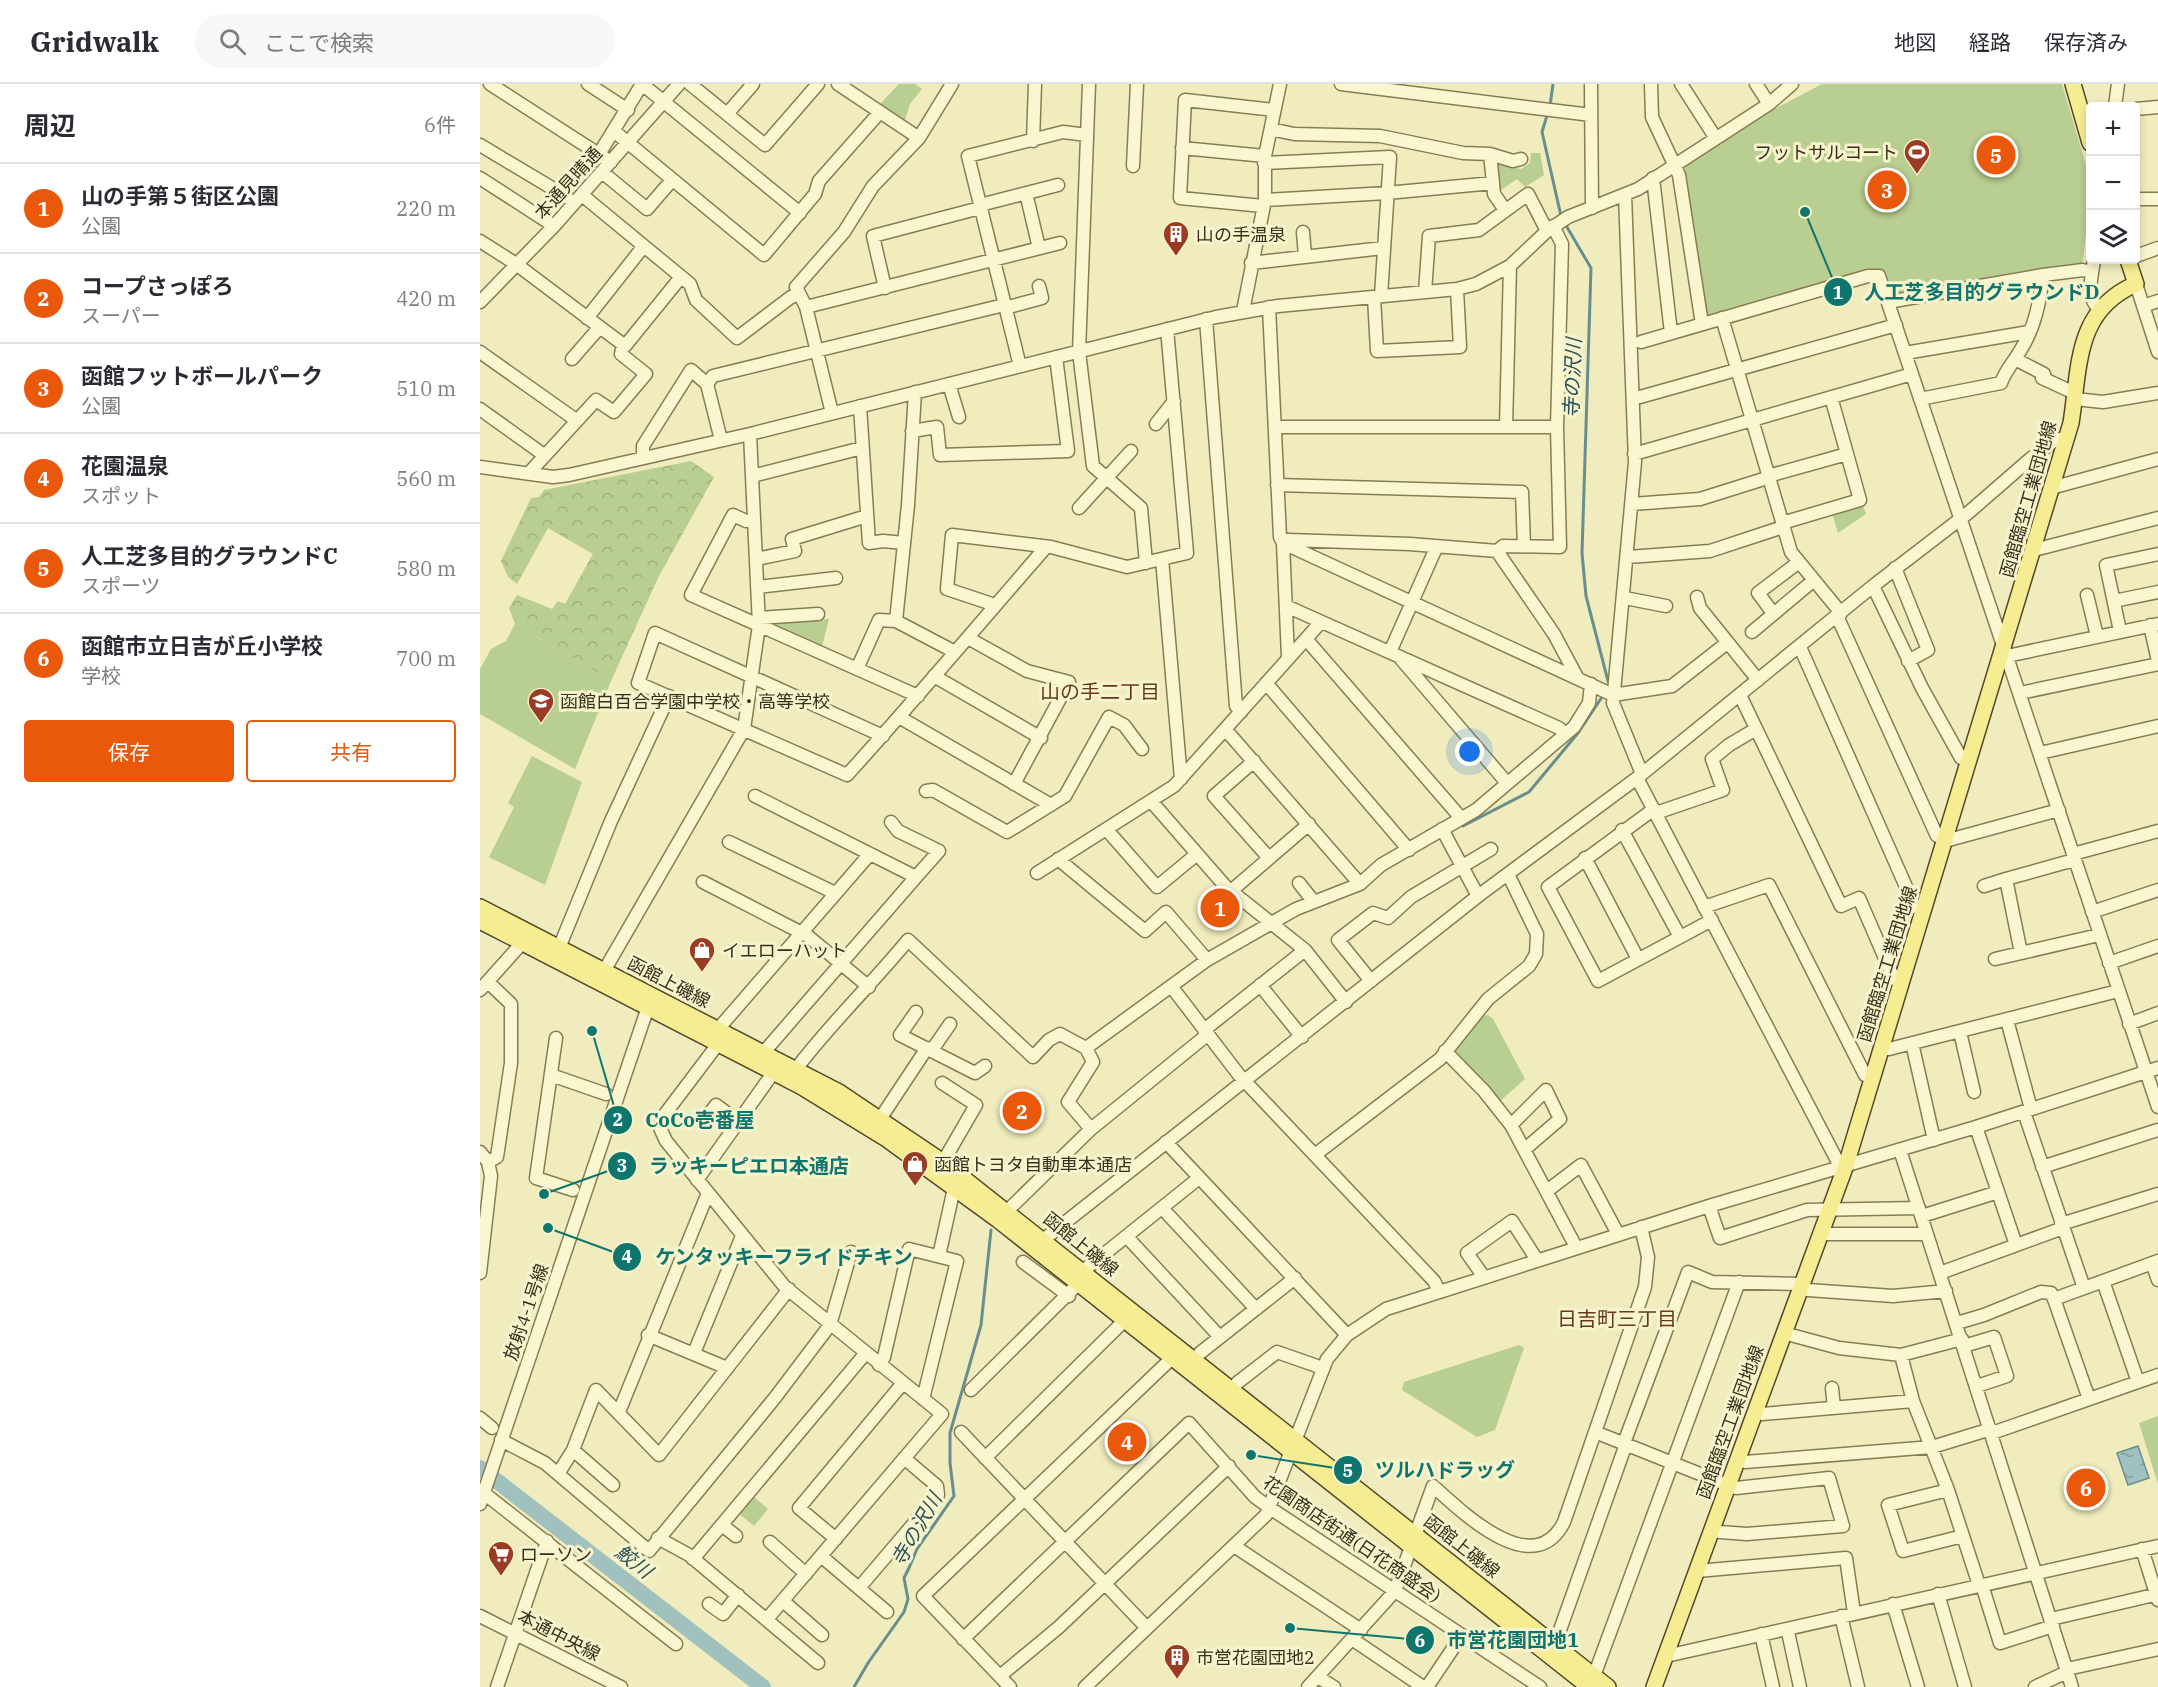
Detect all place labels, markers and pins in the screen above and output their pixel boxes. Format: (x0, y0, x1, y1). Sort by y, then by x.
pin: 5 (1976, 132, 2016, 178)
sports icon: フットサルコート (1902, 137, 1932, 175)
place label: フットサルコート (1754, 141, 1898, 164)
pin: 3 (1868, 168, 1906, 212)
building icon: 山の手温泉 (1161, 219, 1191, 257)
place label: 山の手温泉 (1196, 223, 1286, 246)
callout: 人工芝多目的グラウンドD (1823, 273, 2112, 311)
school or university icon: 函館白百合学園中学校・高等学校 (526, 686, 556, 724)
place label: 函館白百合学園中学校・高等学校 (560, 690, 830, 713)
pin: 1 (1200, 886, 1240, 930)
shop icon: イエローハット (687, 935, 717, 973)
place label: イエローハット (722, 939, 847, 962)
pin: 2 (1002, 1088, 1042, 1134)
callout: CoCo壱番屋 (603, 1101, 767, 1139)
callout: ラッキーピエロ本通店 (607, 1147, 861, 1185)
shop icon: 函館トヨタ自動車本通店 (900, 1149, 930, 1187)
place label: 函館トヨタ自動車本通店 (934, 1153, 1132, 1176)
callout: ケンタッキーフライドチキン (612, 1238, 926, 1276)
pin: 4 (1108, 1420, 1146, 1464)
callout: ツルハドラッグ (1333, 1451, 1527, 1489)
pin: 6 (2066, 1466, 2106, 1510)
supermarket icon: ローソン (486, 1539, 516, 1577)
place label: ローソン (520, 1543, 592, 1566)
callout: 市営花園団地1 (1405, 1621, 1591, 1659)
building icon: 市営花園団地2 (1162, 1642, 1192, 1680)
place label: 市営花園団地2 (1196, 1646, 1315, 1669)

